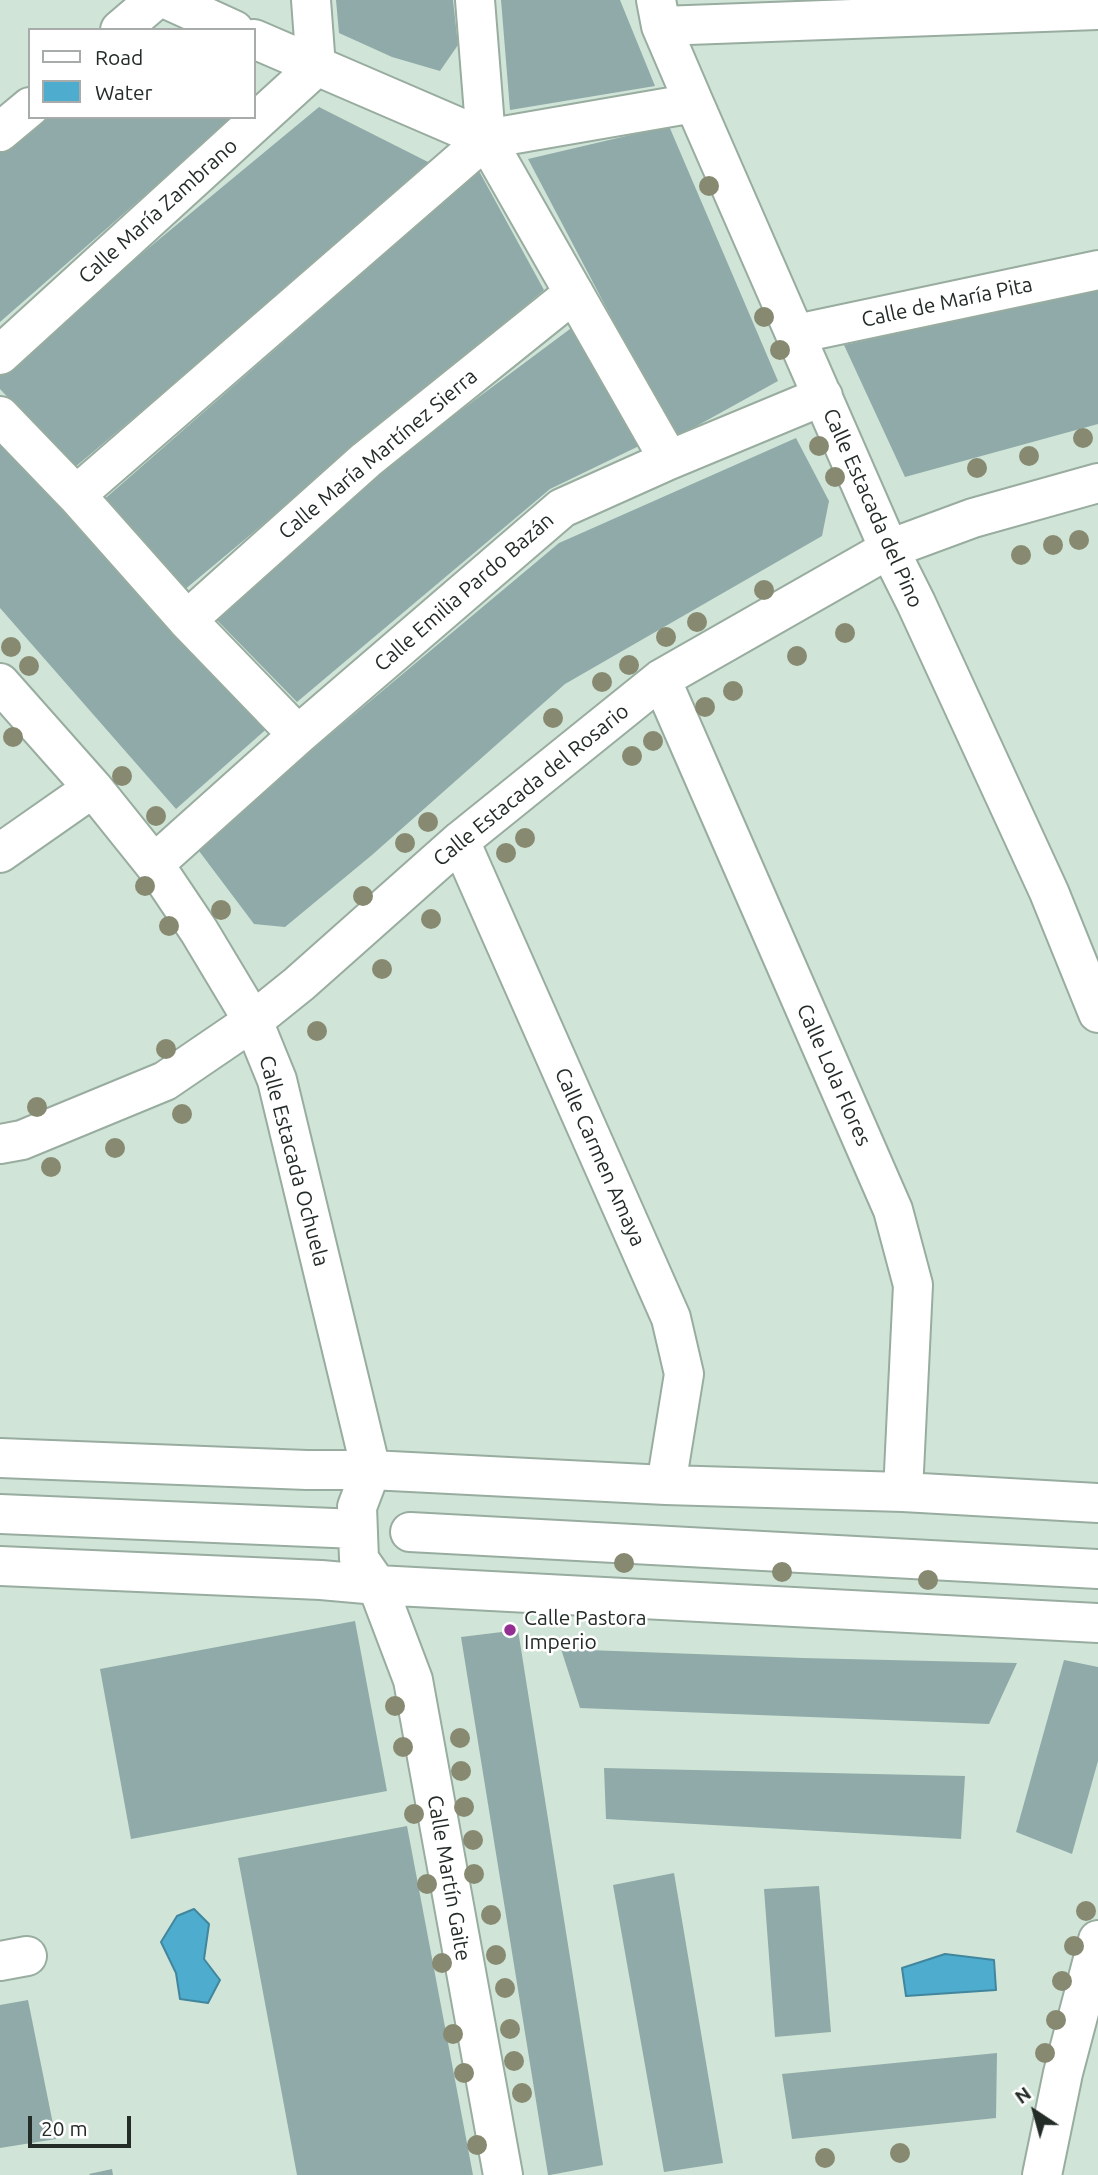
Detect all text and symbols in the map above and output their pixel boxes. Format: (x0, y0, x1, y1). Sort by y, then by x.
legend (28, 28, 256, 119)
text: Road (95, 45, 143, 69)
text: Water (95, 80, 153, 104)
street label: Calle María Zambrano (73, 133, 243, 289)
street label: Calle de María Pita (859, 272, 1035, 332)
street label: Calle María Martínez Sierra (274, 363, 482, 545)
street label: Calle Estacada del Pino (818, 404, 928, 612)
street label: Calle Emilia Pardo Bazán (369, 507, 559, 677)
street label: Calle Estacada del Rosario (428, 698, 634, 872)
street label: Calle Lola Flores (791, 1000, 877, 1150)
street label: Calle Estacada Ochuela (254, 1053, 334, 1269)
street label: Calle Carmen Amaya (549, 1064, 651, 1250)
place label: Calle Pastora Imperio (524, 1605, 647, 1655)
marker: Calle Pastora Imperio (502, 1622, 518, 1638)
street label: Calle Martín Gaite (422, 1793, 476, 1963)
north arrow (1000, 2077, 1070, 2147)
text: N (1010, 2082, 1035, 2108)
scale bar (32, 2102, 135, 2146)
text: 20 m (41, 2116, 88, 2140)

